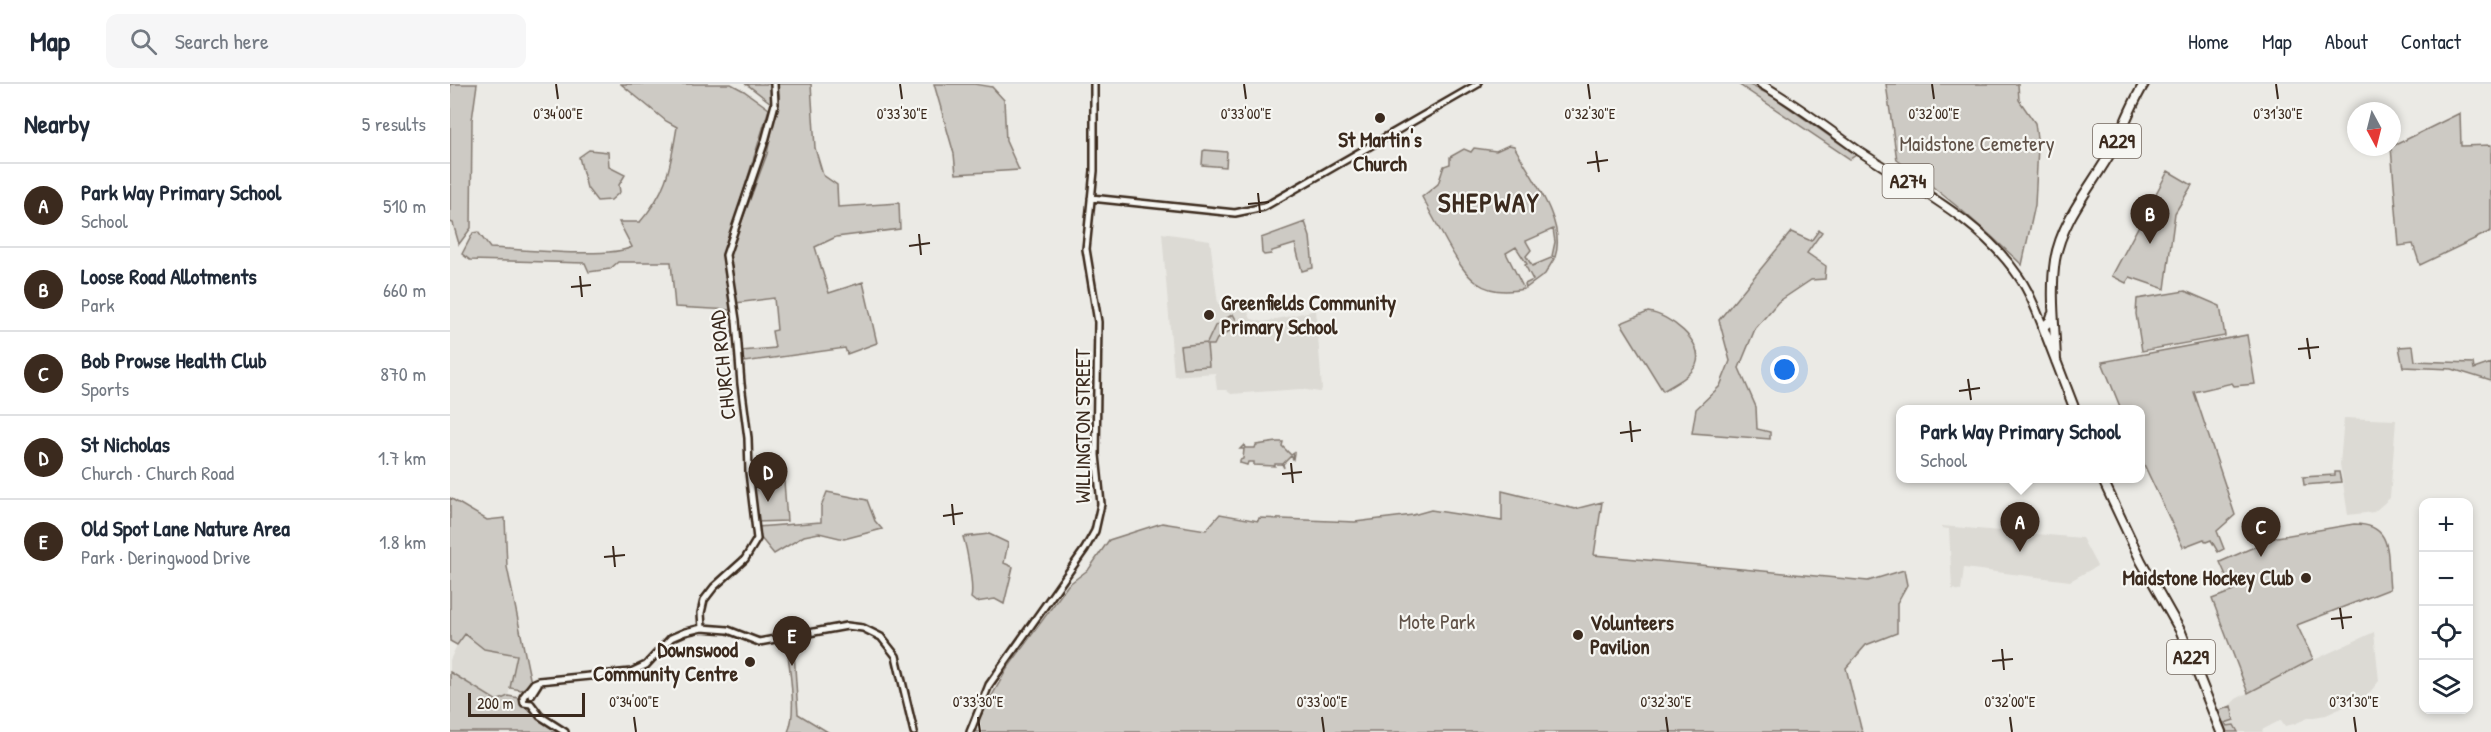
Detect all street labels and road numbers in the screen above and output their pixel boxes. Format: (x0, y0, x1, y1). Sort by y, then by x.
road number: A229 (2093, 124, 2141, 158)
road number: A274 (1882, 164, 1934, 198)
street label: CHURCH ROAD (702, 309, 743, 421)
street label: WILLINGTON STREET (1068, 348, 1097, 503)
road number: A229 (2167, 640, 2215, 674)

